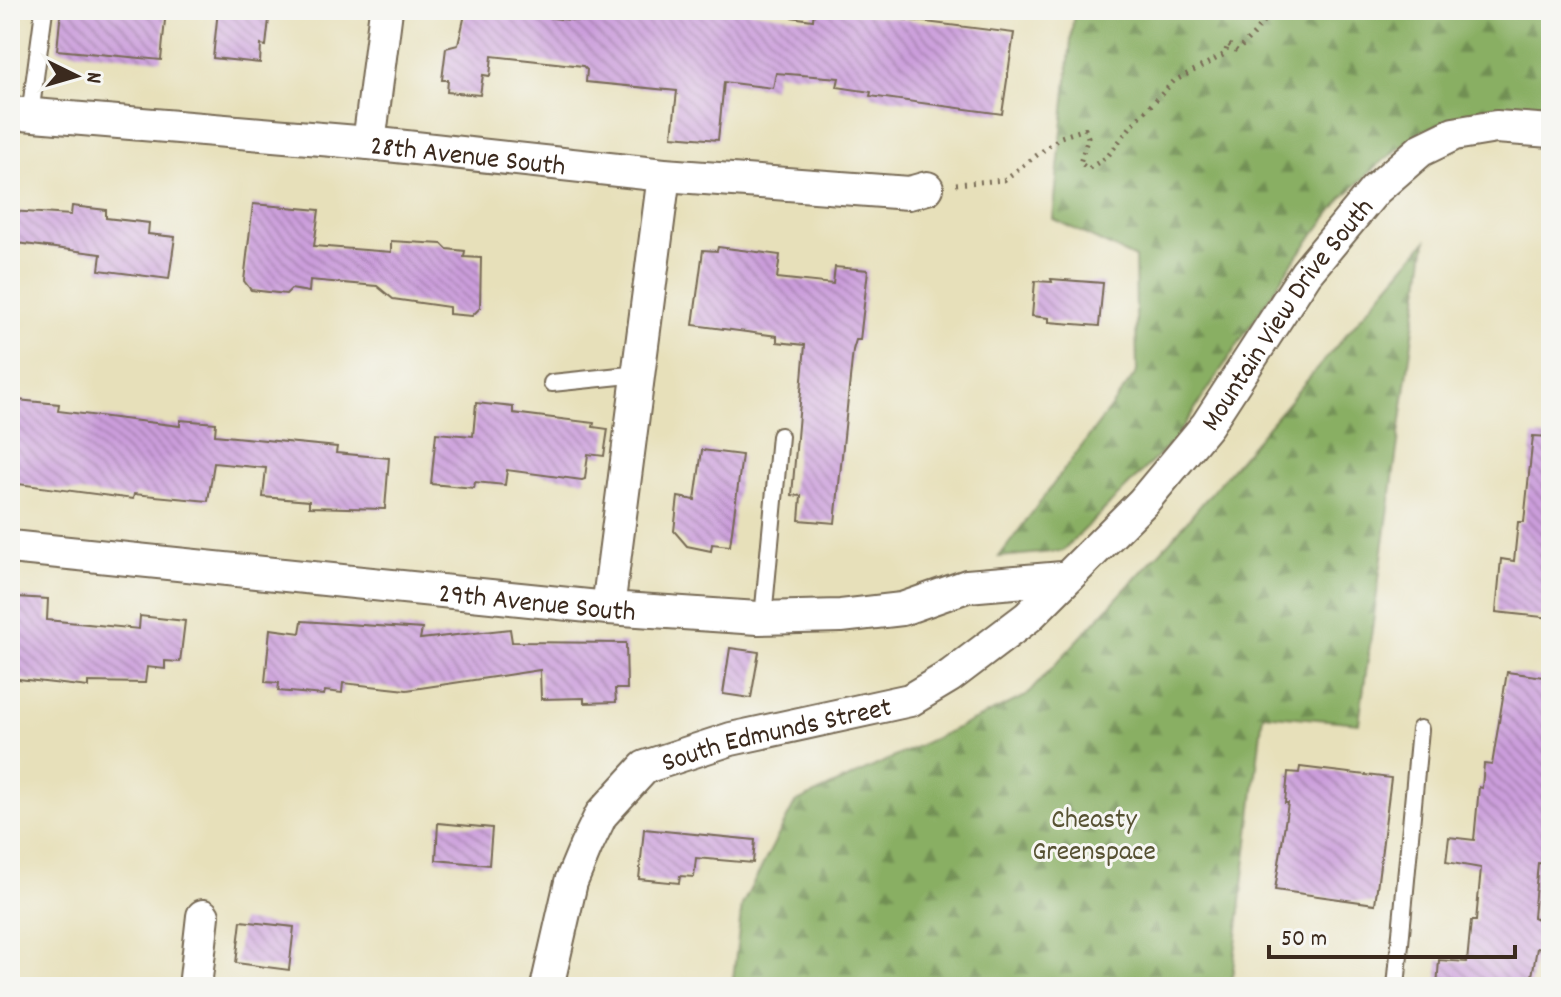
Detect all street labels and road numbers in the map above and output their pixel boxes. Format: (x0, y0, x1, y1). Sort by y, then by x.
street label: 28th Avenue South (368, 128, 567, 189)
street label: Mountain View Drive South (1193, 191, 1386, 440)
street label: 29th Avenue South (436, 576, 637, 635)
street label: South Edmunds Street (657, 690, 896, 785)

